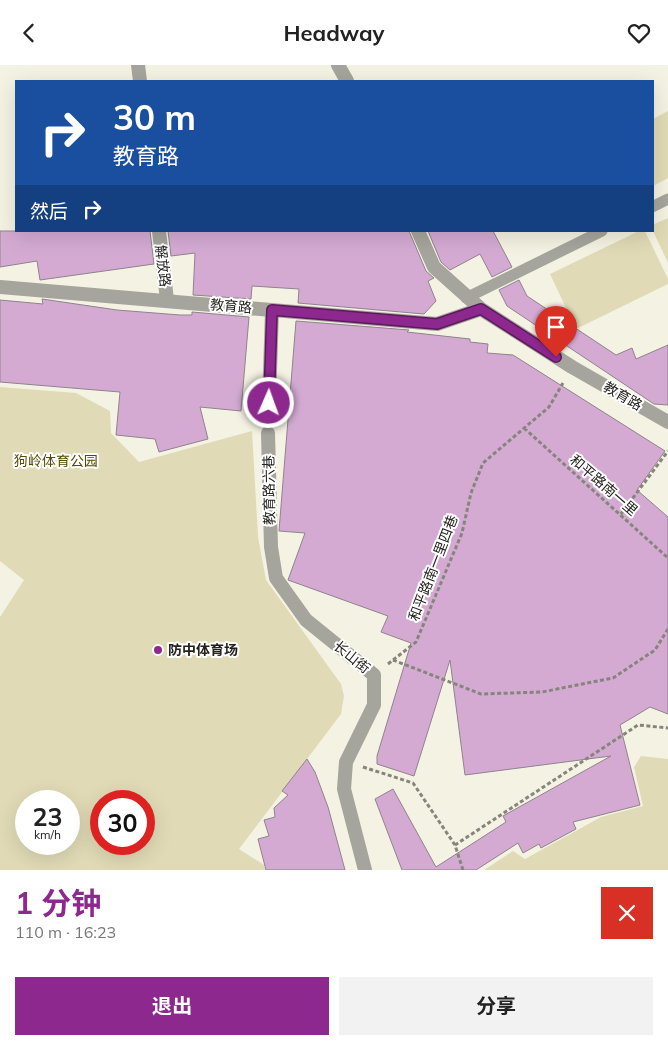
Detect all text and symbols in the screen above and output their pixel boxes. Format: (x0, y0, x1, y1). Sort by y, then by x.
icon: back (15, 19, 43, 47)
text: Headway (283, 19, 385, 47)
icon: heart (625, 19, 653, 47)
text: 30 m (113, 95, 196, 139)
icon: right (30, 100, 95, 165)
text: 教育路 (113, 142, 179, 170)
icon: right (78, 195, 106, 223)
text: 然后 (30, 199, 68, 223)
street label: 解放路 (152, 244, 174, 288)
street label: 教育路 (209, 295, 253, 317)
pin (535, 306, 577, 357)
icon: arrive (542, 313, 570, 341)
position arrow (242, 376, 294, 428)
street label: 教育路 (600, 378, 646, 414)
street label: 和平路南一里 (566, 451, 642, 519)
park label: 狗岭体育公园 (14, 452, 98, 470)
street label: 教育路六巷 (259, 455, 279, 525)
street label: 和平路南一里四巷 (405, 512, 461, 624)
street label: 长山街 (330, 637, 374, 677)
place label: 防中体育场 (168, 641, 238, 659)
marker: 防中体育场 (152, 644, 164, 656)
speed limit sign: 30 (90, 790, 155, 855)
text: 23 (32, 801, 63, 832)
text: km/h (34, 827, 61, 842)
text: 1 分钟 (15, 884, 101, 922)
button: close (601, 887, 653, 939)
text: 110 m · 16:23 (15, 922, 116, 942)
button: 退出 (15, 977, 329, 1035)
button: 分享 (339, 977, 653, 1035)

